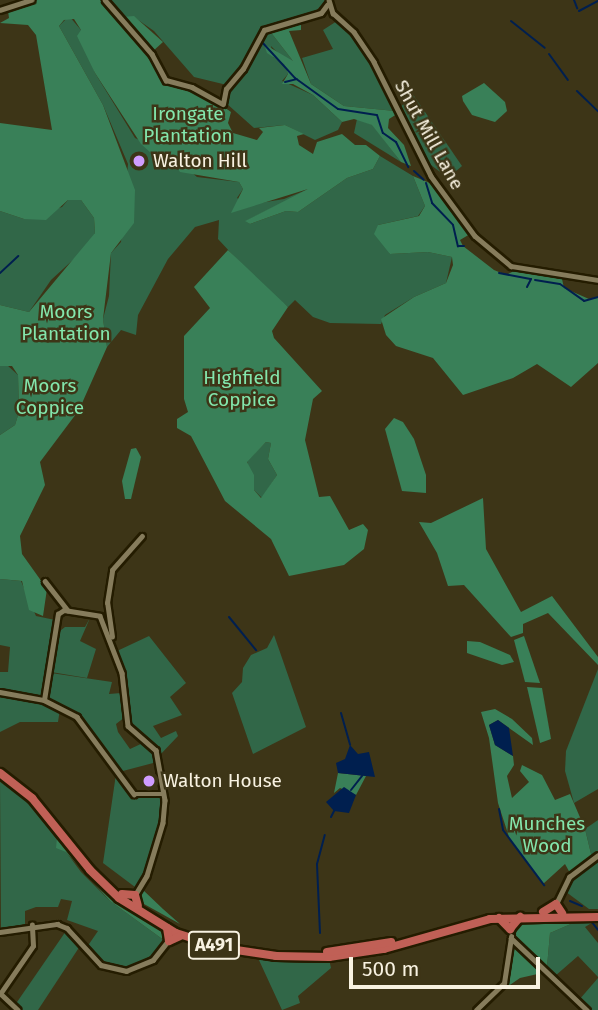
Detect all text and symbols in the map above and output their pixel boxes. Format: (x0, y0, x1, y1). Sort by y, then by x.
street label: Shut Mill Lane (389, 76, 469, 194)
park label: Irongate Plantation (143, 103, 233, 147)
place label: Walton Hill (153, 150, 247, 172)
marker: Walton Hill (131, 153, 147, 169)
park label: Moors Plantation (21, 301, 111, 345)
park label: Highfield Coppice (203, 367, 281, 411)
park label: Moors Coppice (16, 375, 84, 419)
place label: Walton House (163, 770, 282, 792)
marker: Walton House (141, 773, 157, 789)
park label: Munches Wood (509, 813, 585, 857)
road number: A491 (188, 930, 240, 960)
scale bar (353, 944, 544, 988)
text: 500 m (362, 956, 420, 982)

